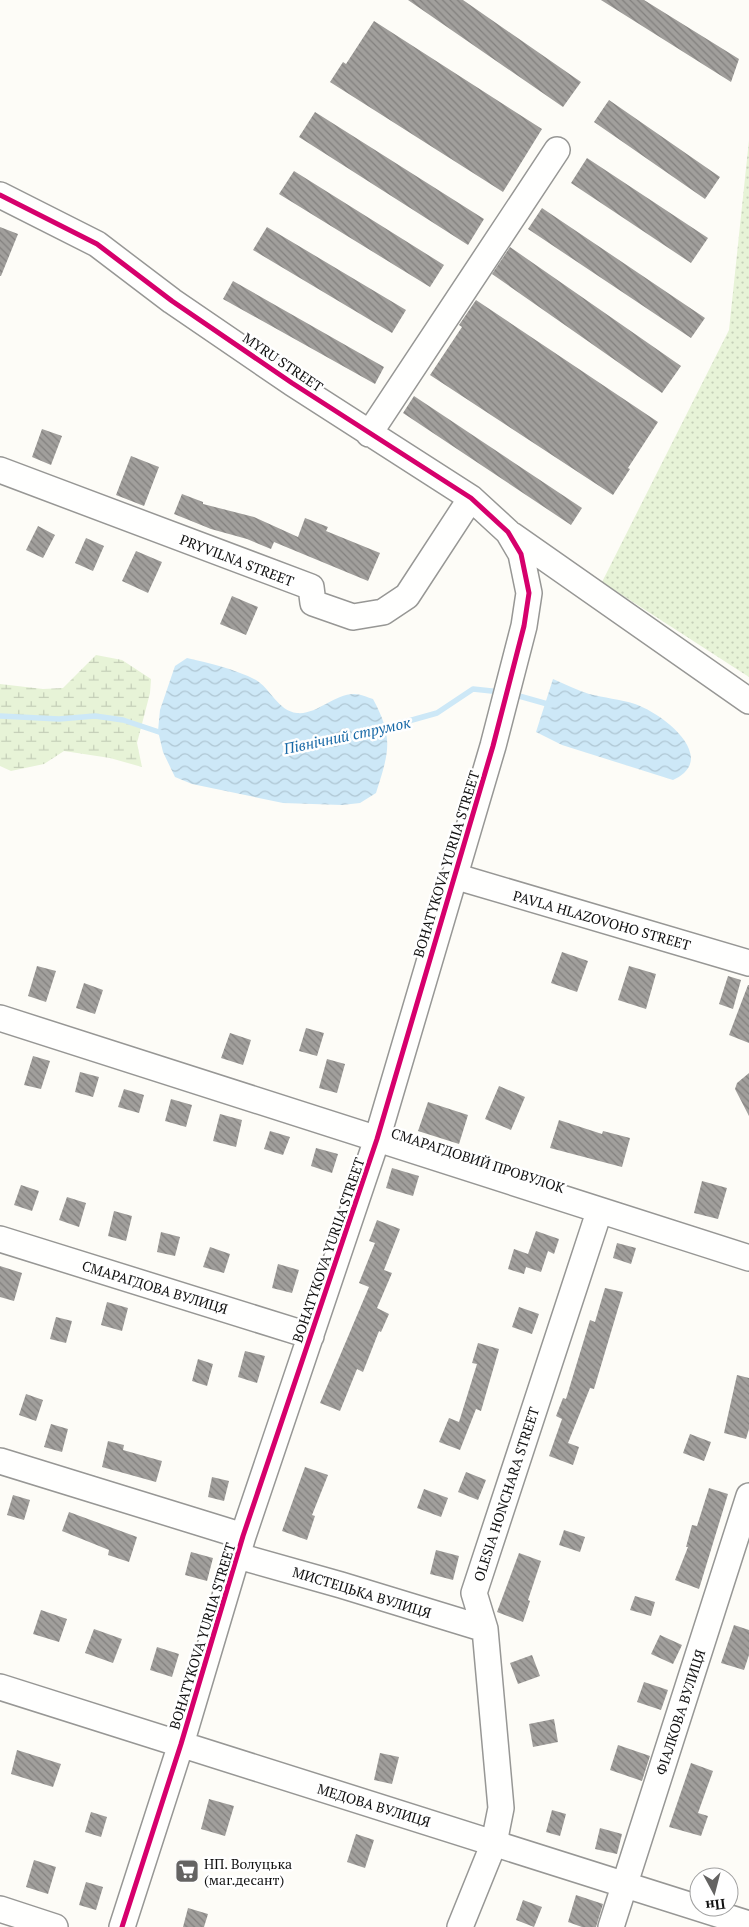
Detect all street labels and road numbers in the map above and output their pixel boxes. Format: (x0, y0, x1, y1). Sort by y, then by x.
street label: MYRU STREET (239, 328, 327, 396)
street label: PRYVILNA STREET (177, 530, 297, 591)
street label: BOHATYKOVA YURIIA STREET (408, 768, 484, 960)
street label: PAVLA HLAZOVOHO STREET (511, 886, 693, 955)
street label: СМАРАГДОВИЙ ПРОВУЛОК (389, 1123, 568, 1197)
street label: BOHATYKOVA YURIIA STREET (287, 1155, 369, 1345)
street label: СМАРАГДОВА ВУЛИЦЯ (80, 1256, 230, 1318)
street label: OLESIA HONCHARA STREET (469, 1404, 543, 1584)
street label: BOHATYKOVA YURIIA STREET (164, 1540, 240, 1732)
street label: МИСТЕЦЬКА ВУЛИЦЯ (290, 1562, 434, 1622)
street label: ФІАЛКОВА ВУЛИЦЯ (651, 1647, 709, 1777)
street label: МЕДОВА ВУЛИЦЯ (315, 1779, 433, 1831)

